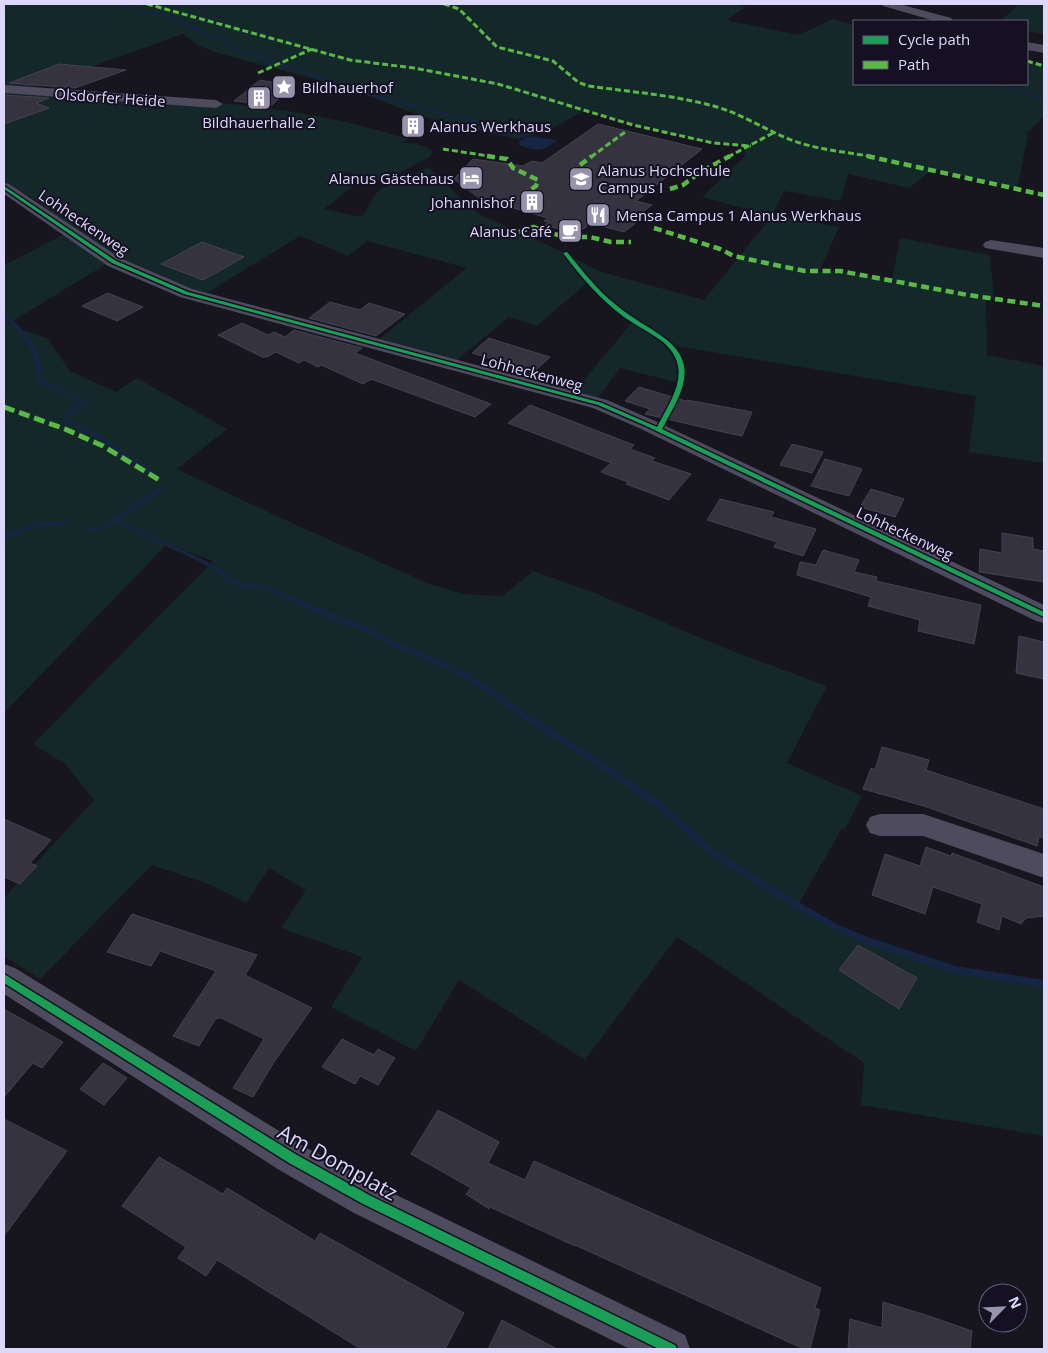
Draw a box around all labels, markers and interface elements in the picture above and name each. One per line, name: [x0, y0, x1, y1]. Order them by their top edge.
legend: [853, 20, 1028, 85]
text: Cycle path: [898, 29, 970, 49]
text: Path: [898, 54, 930, 74]
place icon: Bildhauerhof: [271, 74, 297, 100]
place label: Bildhauerhof: [302, 77, 394, 97]
street label: Olsdorfer Heide: [54, 83, 166, 111]
building icon: Bildhauerhalle 2: [246, 85, 272, 111]
place label: Bildhauerhalle 2: [202, 112, 316, 132]
building icon: Alanus Werkhaus: [400, 113, 426, 139]
place label: Alanus Werkhaus: [430, 116, 551, 136]
place label: Alanus Hochschule Campus I: [598, 160, 730, 197]
hotel icon: Alanus Gästehaus: [458, 165, 484, 191]
school or university icon: Alanus Hochschule Campus I: [568, 166, 594, 192]
place label: Alanus Gästehaus: [329, 168, 454, 188]
street label: Lohheckenweg: [35, 184, 133, 260]
building icon: Johannishof: [519, 189, 545, 215]
place label: Johannishof: [429, 192, 515, 212]
restaurant icon: Mensa Campus 1 Alanus Werkhaus: [585, 202, 611, 228]
place label: Mensa Campus 1 Alanus Werkhaus: [616, 205, 861, 225]
cafe icon: Alanus Café: [557, 218, 583, 244]
place label: Alanus Café: [470, 221, 552, 241]
street label: Lohheckenweg: [479, 349, 585, 395]
street label: Lohheckenweg: [853, 502, 957, 564]
street label: Am Domplatz: [273, 1118, 403, 1206]
north arrow: [978, 1283, 1028, 1333]
text: N: [1004, 1293, 1026, 1312]

